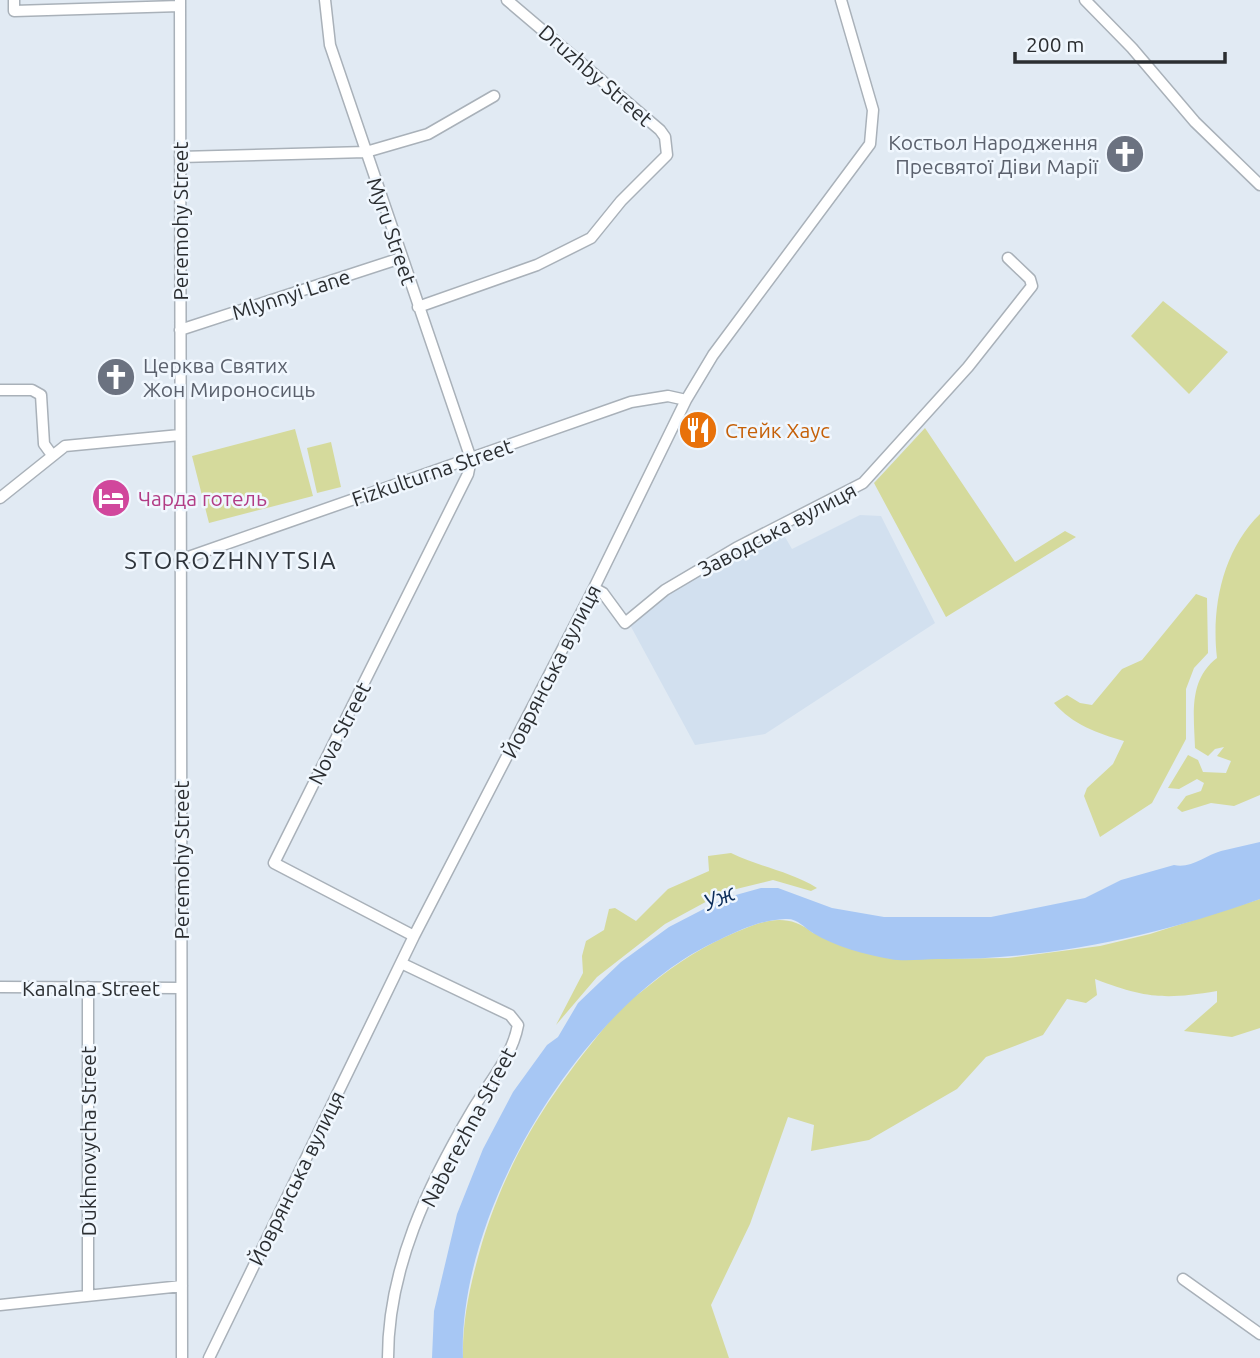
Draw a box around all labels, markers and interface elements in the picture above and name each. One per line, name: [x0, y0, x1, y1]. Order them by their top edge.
street label: Druzhby Street: [534, 19, 658, 131]
scale bar: [1015, 21, 1225, 65]
text: 200 m: [1026, 32, 1084, 56]
place label: Костьол Народження Пресвятої Діви Марії: [888, 130, 1099, 178]
church icon: Костьол Народження Пресвятої Діви Марії: [1104, 133, 1146, 175]
street label: Peremohy Street: [168, 141, 192, 301]
street label: Myru Street: [362, 174, 422, 288]
street label: Mlynnyi Lane: [229, 264, 353, 324]
place label: Церква Святих Жон Мироносиць: [143, 353, 315, 401]
church icon: Церква Святих Жон Мироносиць: [95, 356, 137, 398]
restaurant icon: Стейк Хаус: [677, 409, 719, 451]
place label: Стейк Хаус: [725, 418, 830, 442]
street label: Fizkulturna Street: [349, 433, 515, 511]
hotel icon: Чарда готель: [90, 477, 132, 519]
street label: Заводська вулиця: [694, 477, 860, 581]
place label: Чарда готель: [138, 486, 267, 510]
district label: STOROZHNYTSIA: [124, 547, 338, 574]
street label: Йоврянська вулиця: [497, 580, 605, 762]
street label: Nova Street: [303, 678, 375, 788]
street label: Peremohy Street: [169, 780, 193, 940]
water label: Уж: [698, 879, 740, 915]
street label: Kanalna Street: [22, 976, 160, 1000]
street label: Naberezhna Street: [416, 1043, 520, 1211]
street label: Dukhnovycha Street: [76, 1046, 100, 1236]
street label: Йоврянська вулиця: [243, 1087, 349, 1269]

